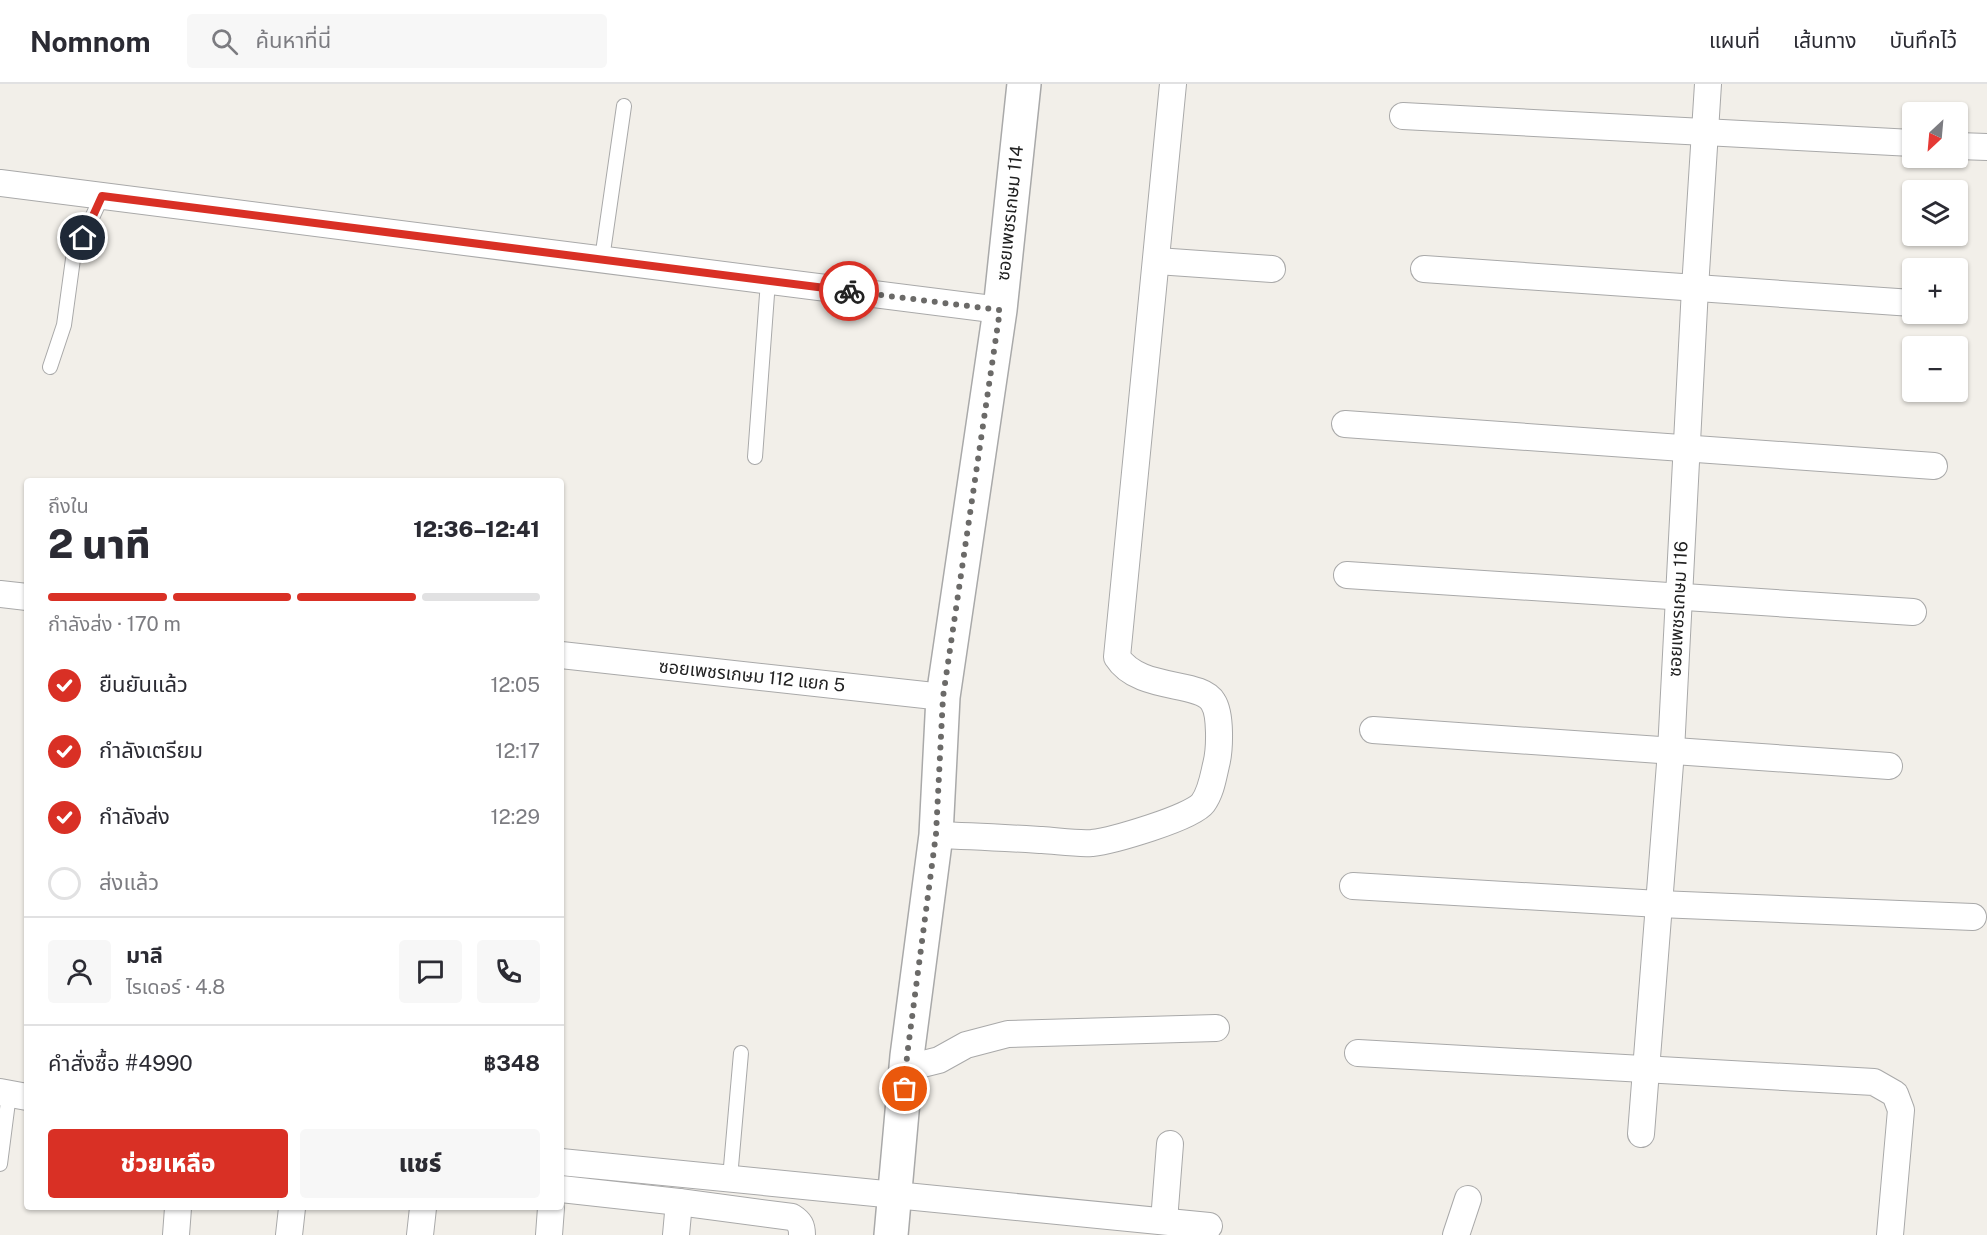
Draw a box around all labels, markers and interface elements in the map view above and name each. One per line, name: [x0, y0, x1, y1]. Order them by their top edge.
search box: [187, 14, 607, 68]
text: Nomnom: [30, 25, 151, 58]
icon: search: [208, 25, 241, 58]
text: ค้นหาที่นี่: [256, 27, 331, 53]
text: แผนที่: [1709, 28, 1760, 53]
text: เส้นทาง: [1793, 28, 1857, 53]
text: บันทึกไว้: [1890, 28, 1957, 53]
north arrow: [1902, 102, 1968, 168]
map controls: [1902, 102, 1968, 402]
street label: ซอยเพชรเกษม 114: [992, 144, 1027, 282]
button: layers: [1902, 180, 1968, 246]
pin: [57, 212, 108, 263]
icon: home: [66, 221, 99, 254]
button: +: [1902, 258, 1968, 324]
courier: [819, 261, 879, 321]
icon: bike: [833, 275, 866, 308]
button: −: [1902, 336, 1968, 402]
text: ถึงใน: [48, 494, 89, 518]
text: 12:36–12:41: [413, 516, 540, 542]
text: 2 นาที: [48, 521, 150, 567]
street label: ซอยเพชรเกษม 116: [1663, 540, 1692, 677]
text: กำลังส่ง · 170 m: [48, 612, 181, 636]
street label: ซอยเพชรเกษม 112 แยก 5: [658, 655, 846, 696]
icon: check: [48, 669, 81, 702]
text: ยืนยันแล้ว: [99, 671, 188, 697]
text: 12:05: [490, 673, 540, 697]
icon: check: [48, 735, 81, 768]
text: กำลังเตรียม: [99, 737, 203, 763]
text: 12:17: [495, 739, 540, 763]
icon: check: [48, 801, 81, 834]
text: กำลังส่ง: [99, 803, 170, 829]
text: 12:29: [491, 805, 540, 829]
text: ส่งแล้ว: [99, 869, 159, 895]
button: person: [48, 940, 111, 1003]
button: chat: [399, 940, 462, 1003]
button: phone: [477, 940, 540, 1003]
text: มาลี: [126, 942, 163, 968]
text: ไรเดอร์ · 4.8: [126, 975, 225, 999]
text: คำสั่งซื้อ #4990: [48, 1050, 193, 1076]
text: ฿348: [483, 1050, 540, 1076]
pin: [879, 1063, 930, 1114]
icon: bag: [888, 1072, 921, 1105]
button: ช่วยเหลือ: [48, 1129, 288, 1198]
button: แชร์: [300, 1129, 540, 1198]

